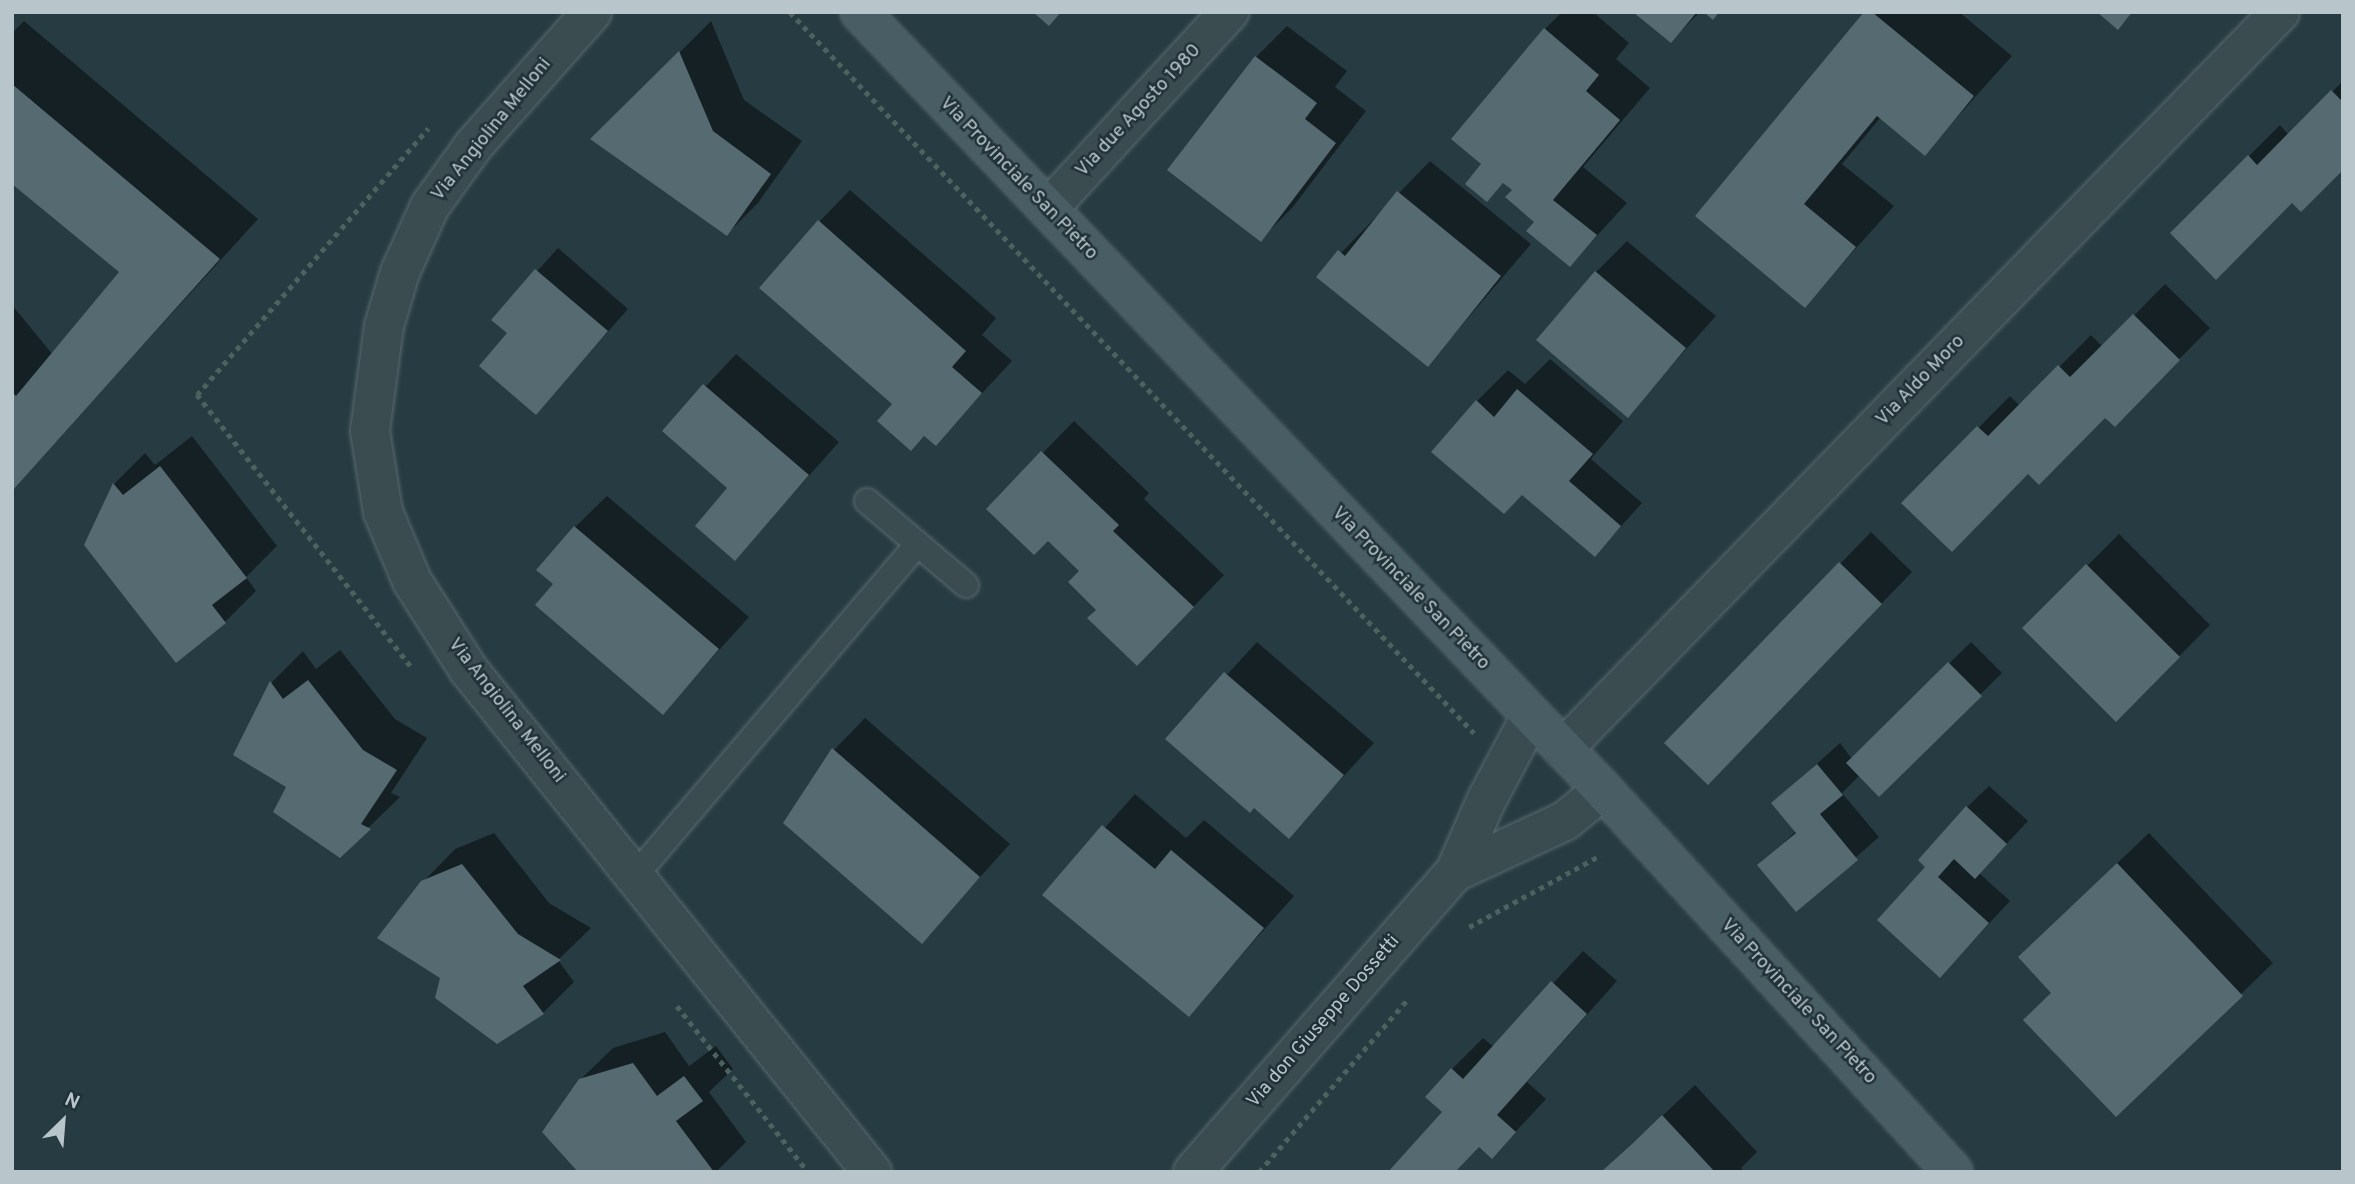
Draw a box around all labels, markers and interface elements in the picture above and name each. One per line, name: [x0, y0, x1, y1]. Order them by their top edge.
street label: Via due Agosto 1980: [1071, 40, 1207, 182]
street label: Via Angiolina Melloni: [427, 54, 557, 206]
street label: Via Provinciale San Pietro: [934, 93, 1102, 265]
street label: Via Aldo Moro: [1872, 330, 1970, 432]
street label: Via Provinciale San Pietro: [1326, 503, 1494, 675]
street label: Via Angiolina Melloni: [442, 634, 570, 788]
street label: Via Provinciale San Pietro: [1715, 914, 1881, 1090]
street label: Via don Giuseppe Dossetti: [1243, 931, 1405, 1113]
north arrow: [28, 1086, 98, 1156]
text: N: [61, 1088, 83, 1116]

